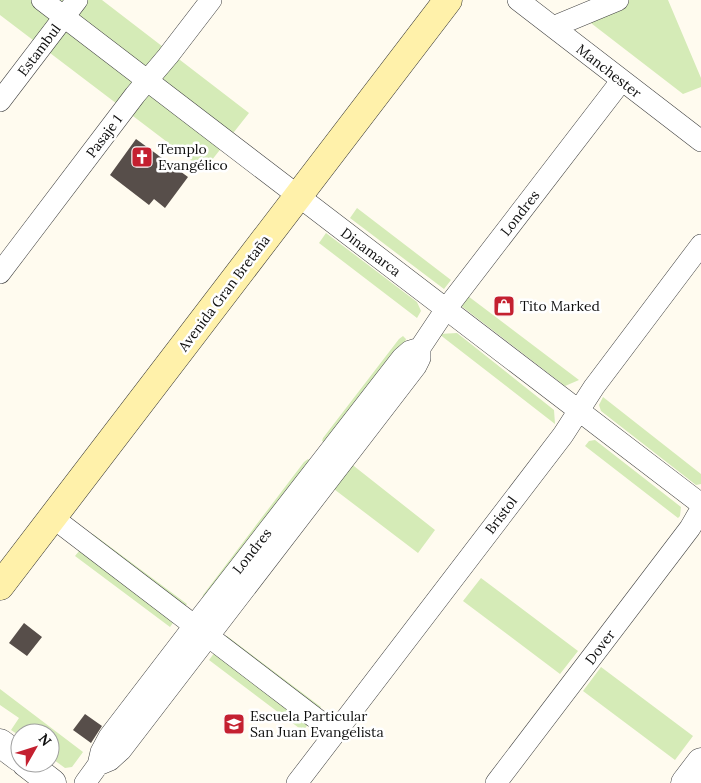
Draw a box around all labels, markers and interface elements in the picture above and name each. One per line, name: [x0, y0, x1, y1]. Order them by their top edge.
street label: Estambul: [14, 20, 65, 80]
street label: Manchester: [573, 40, 645, 102]
street label: Pasaje 1: [82, 111, 126, 161]
place label: Templo Evangélico: [158, 140, 228, 174]
church icon: Templo Evangélico: [130, 145, 154, 169]
street label: Londres: [497, 187, 543, 239]
street label: Dinamarca: [337, 224, 405, 280]
street label: Avenida Gran Bretaña: [174, 231, 274, 356]
shop icon: Tito Marked: [492, 294, 516, 318]
place label: Tito Marked: [520, 297, 600, 315]
street label: Bristol: [481, 492, 521, 537]
street label: Londres: [229, 525, 275, 577]
street label: Dover: [581, 626, 619, 668]
place label: Escuela Particular San Juan Evangelista: [250, 707, 384, 741]
school or university icon: Escuela Particular San Juan Evangelista: [222, 712, 246, 736]
north arrow: [10, 723, 60, 773]
text: N: [35, 730, 56, 750]

